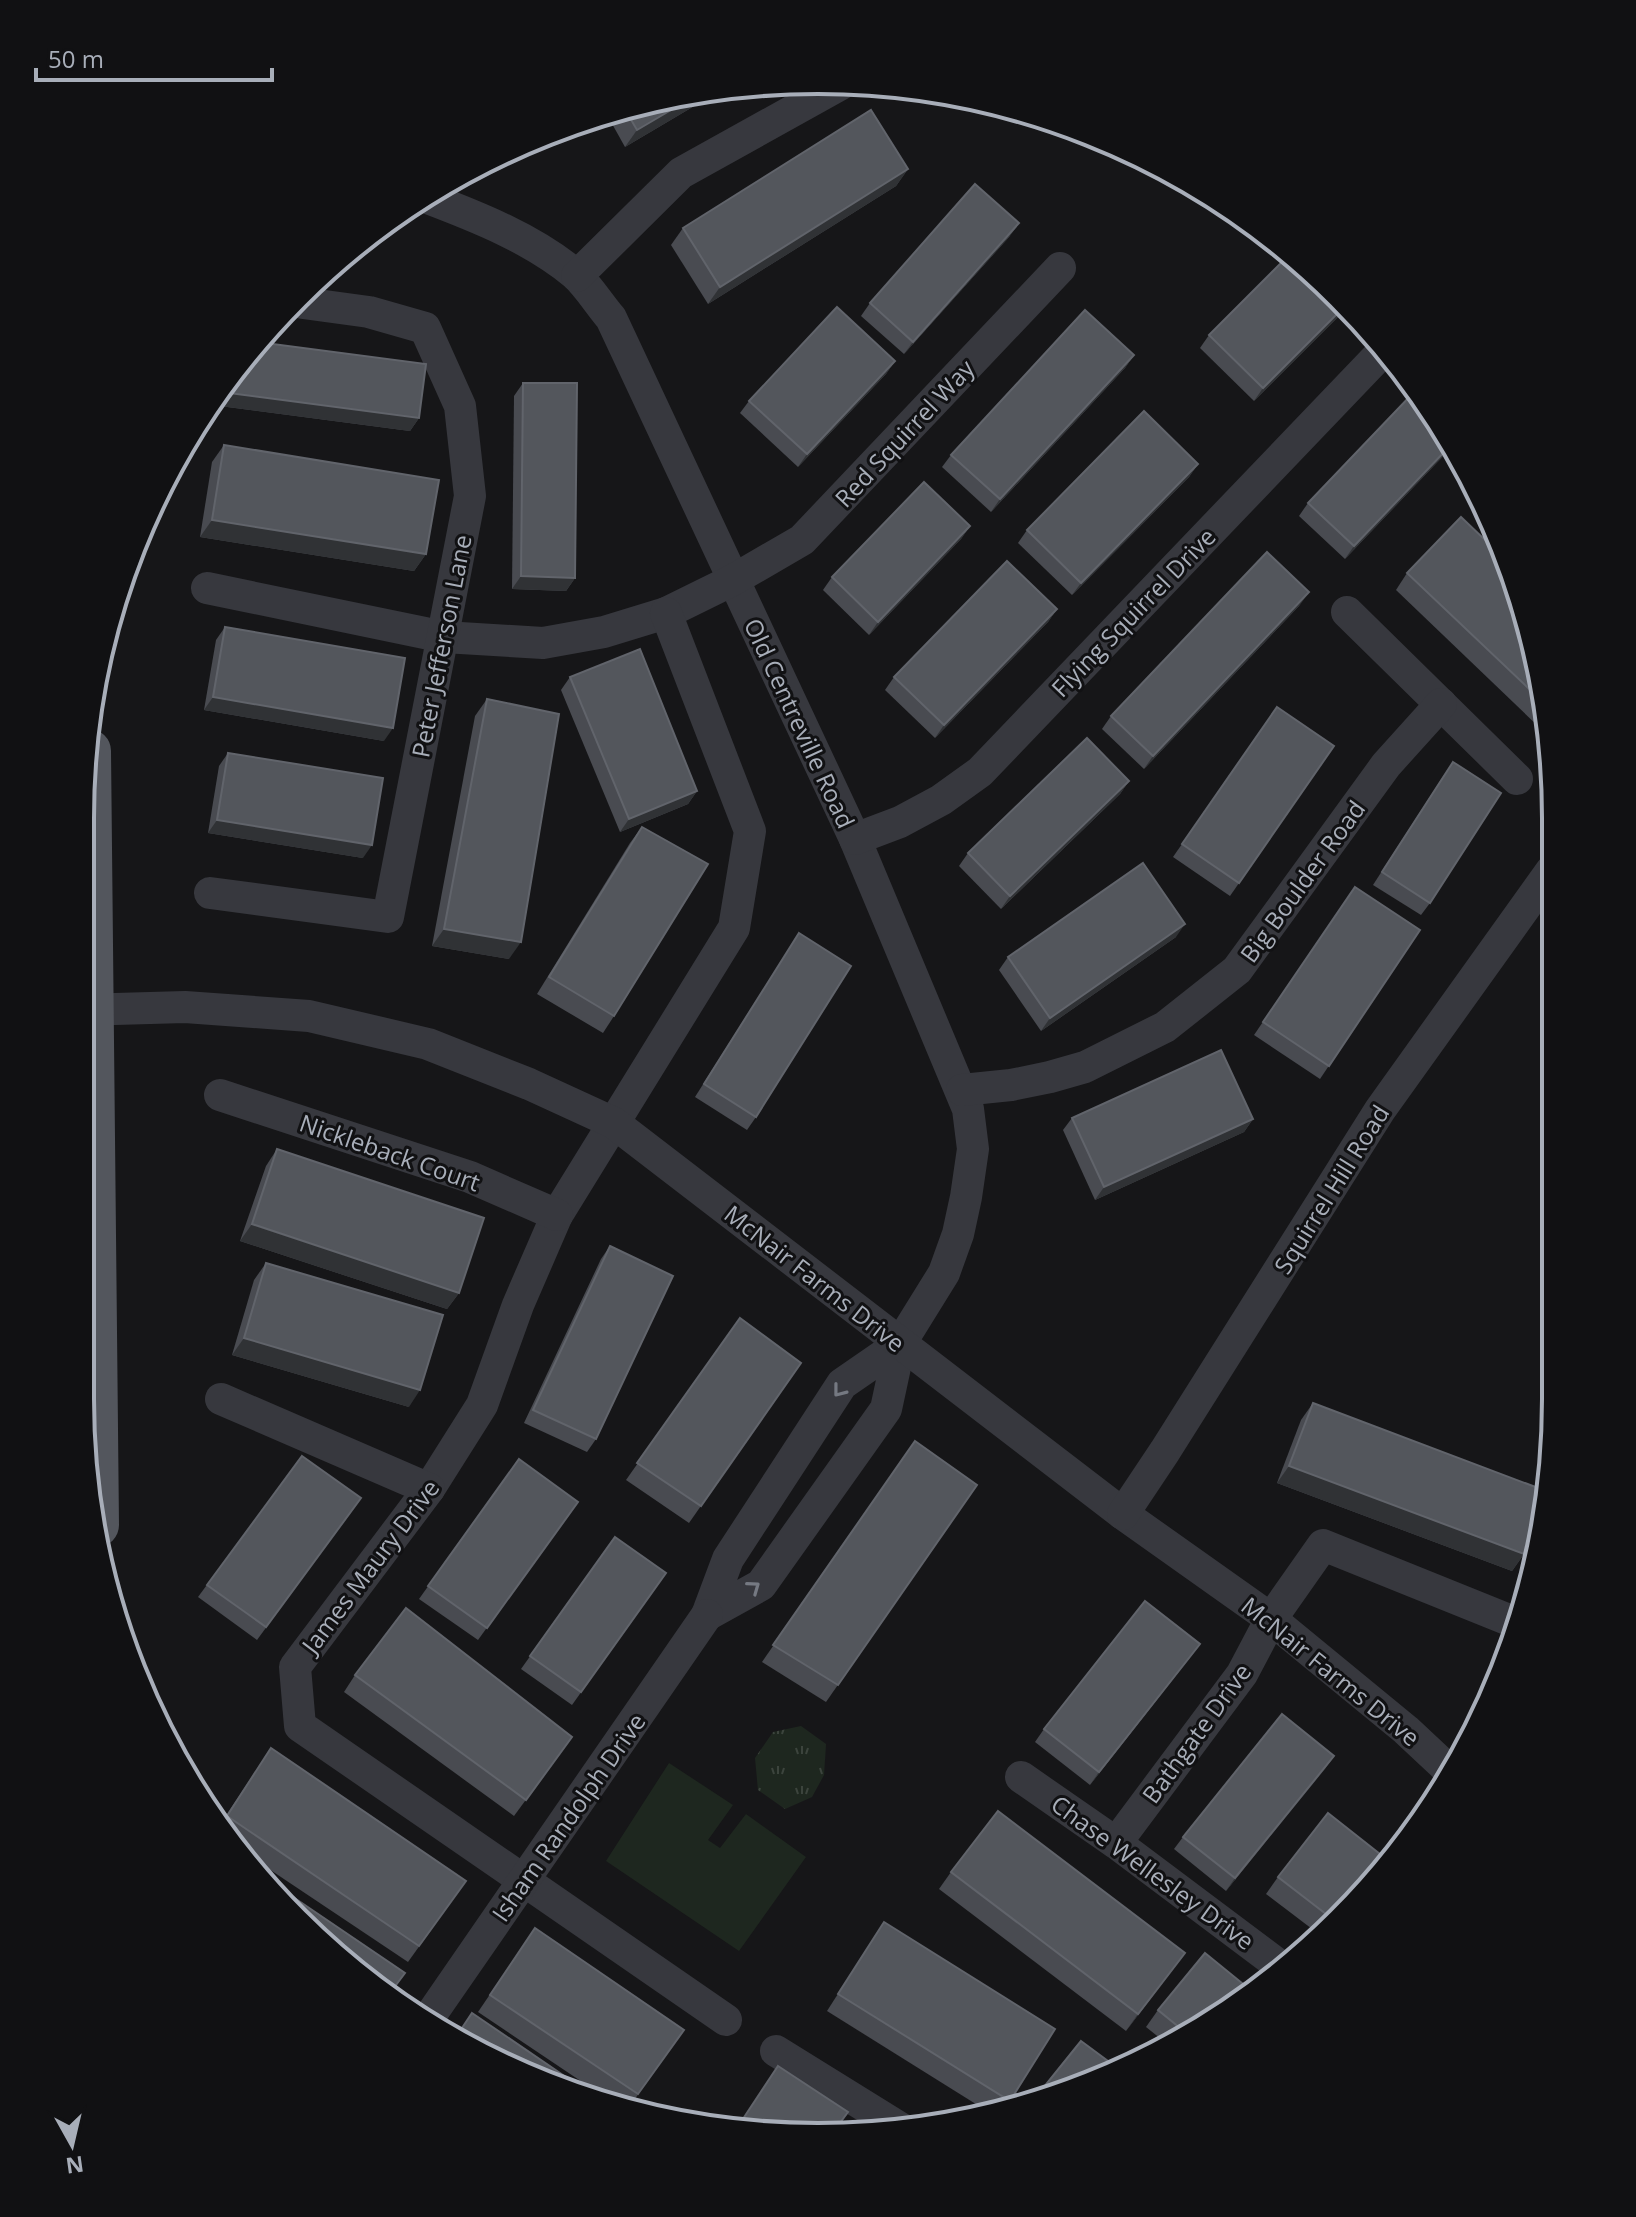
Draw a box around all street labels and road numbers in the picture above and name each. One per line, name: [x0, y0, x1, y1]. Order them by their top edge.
street label: Red Squirrel Way: [827, 351, 982, 514]
street label: Flying Squirrel Drive: [1044, 520, 1222, 704]
street label: Peter Jefferson Lane: [403, 532, 479, 760]
street label: Old Centreville Road: [737, 613, 863, 833]
street label: Big Boulder Road: [1232, 793, 1372, 969]
street label: Squirrel Hill Road: [1266, 1098, 1396, 1280]
street label: Nickleback Court: [295, 1106, 485, 1198]
street label: McNair Farms Drive: [718, 1197, 912, 1359]
street label: James Maury Drive: [293, 1472, 446, 1661]
street label: McNair Farms Drive: [1235, 1589, 1427, 1753]
street label: Bathgate Drive: [1134, 1656, 1258, 1810]
street label: Isham Randolph Drive: [484, 1706, 652, 1928]
street label: Chase Wellesley Drive: [1045, 1787, 1261, 1957]

